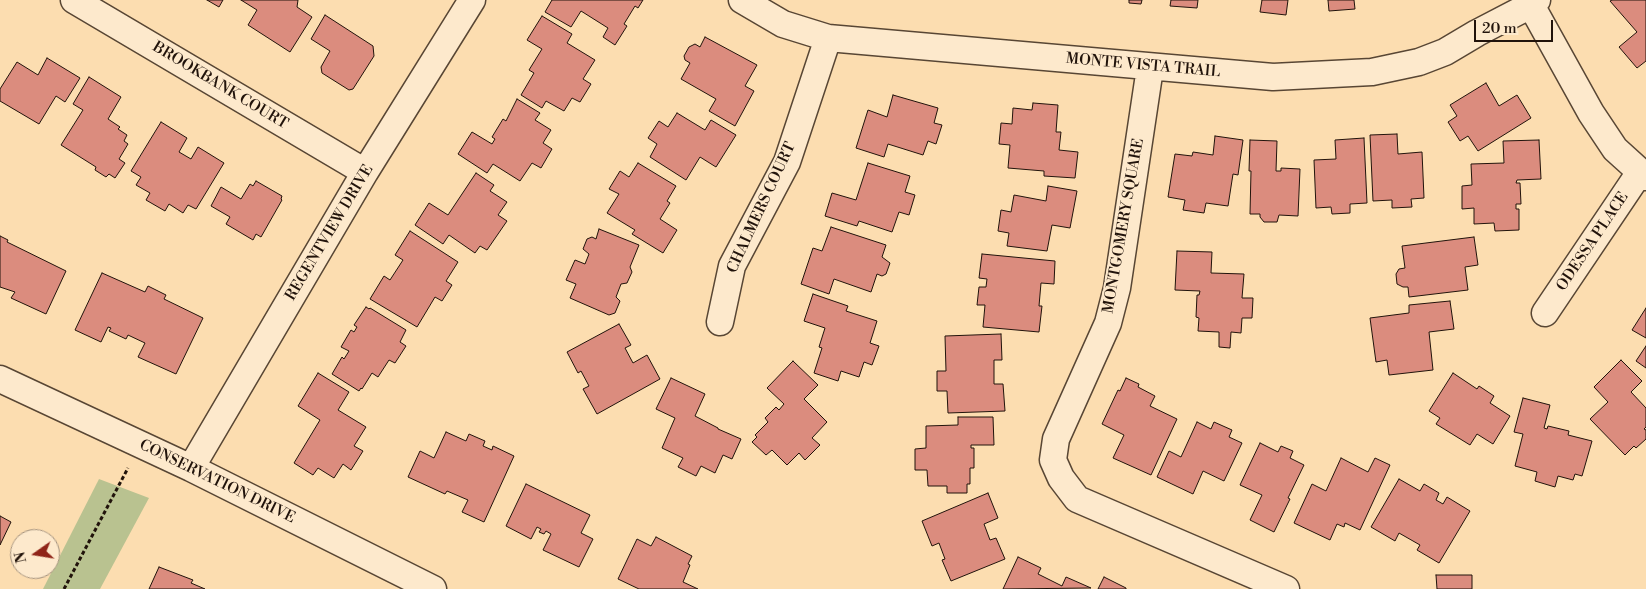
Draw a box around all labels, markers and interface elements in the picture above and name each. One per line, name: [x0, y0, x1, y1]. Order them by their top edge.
scale bar: [1476, 10, 1555, 42]
text: 20 m: [1482, 19, 1517, 38]
street label: BROOKBANK COURT: [149, 38, 291, 134]
street label: MONTE VISTA TRAIL: [1065, 50, 1221, 82]
street label: MONTGOMERY SQUARE: [1100, 137, 1148, 315]
street label: CHALMERS COURT: [724, 140, 800, 276]
street label: REGENTVIEW DRIVE: [282, 162, 378, 304]
street label: ODESSA PLACE: [1553, 189, 1633, 295]
street label: CONSERVATION DRIVE: [136, 436, 298, 528]
north arrow: [10, 529, 60, 579]
text: N: [11, 550, 31, 565]

